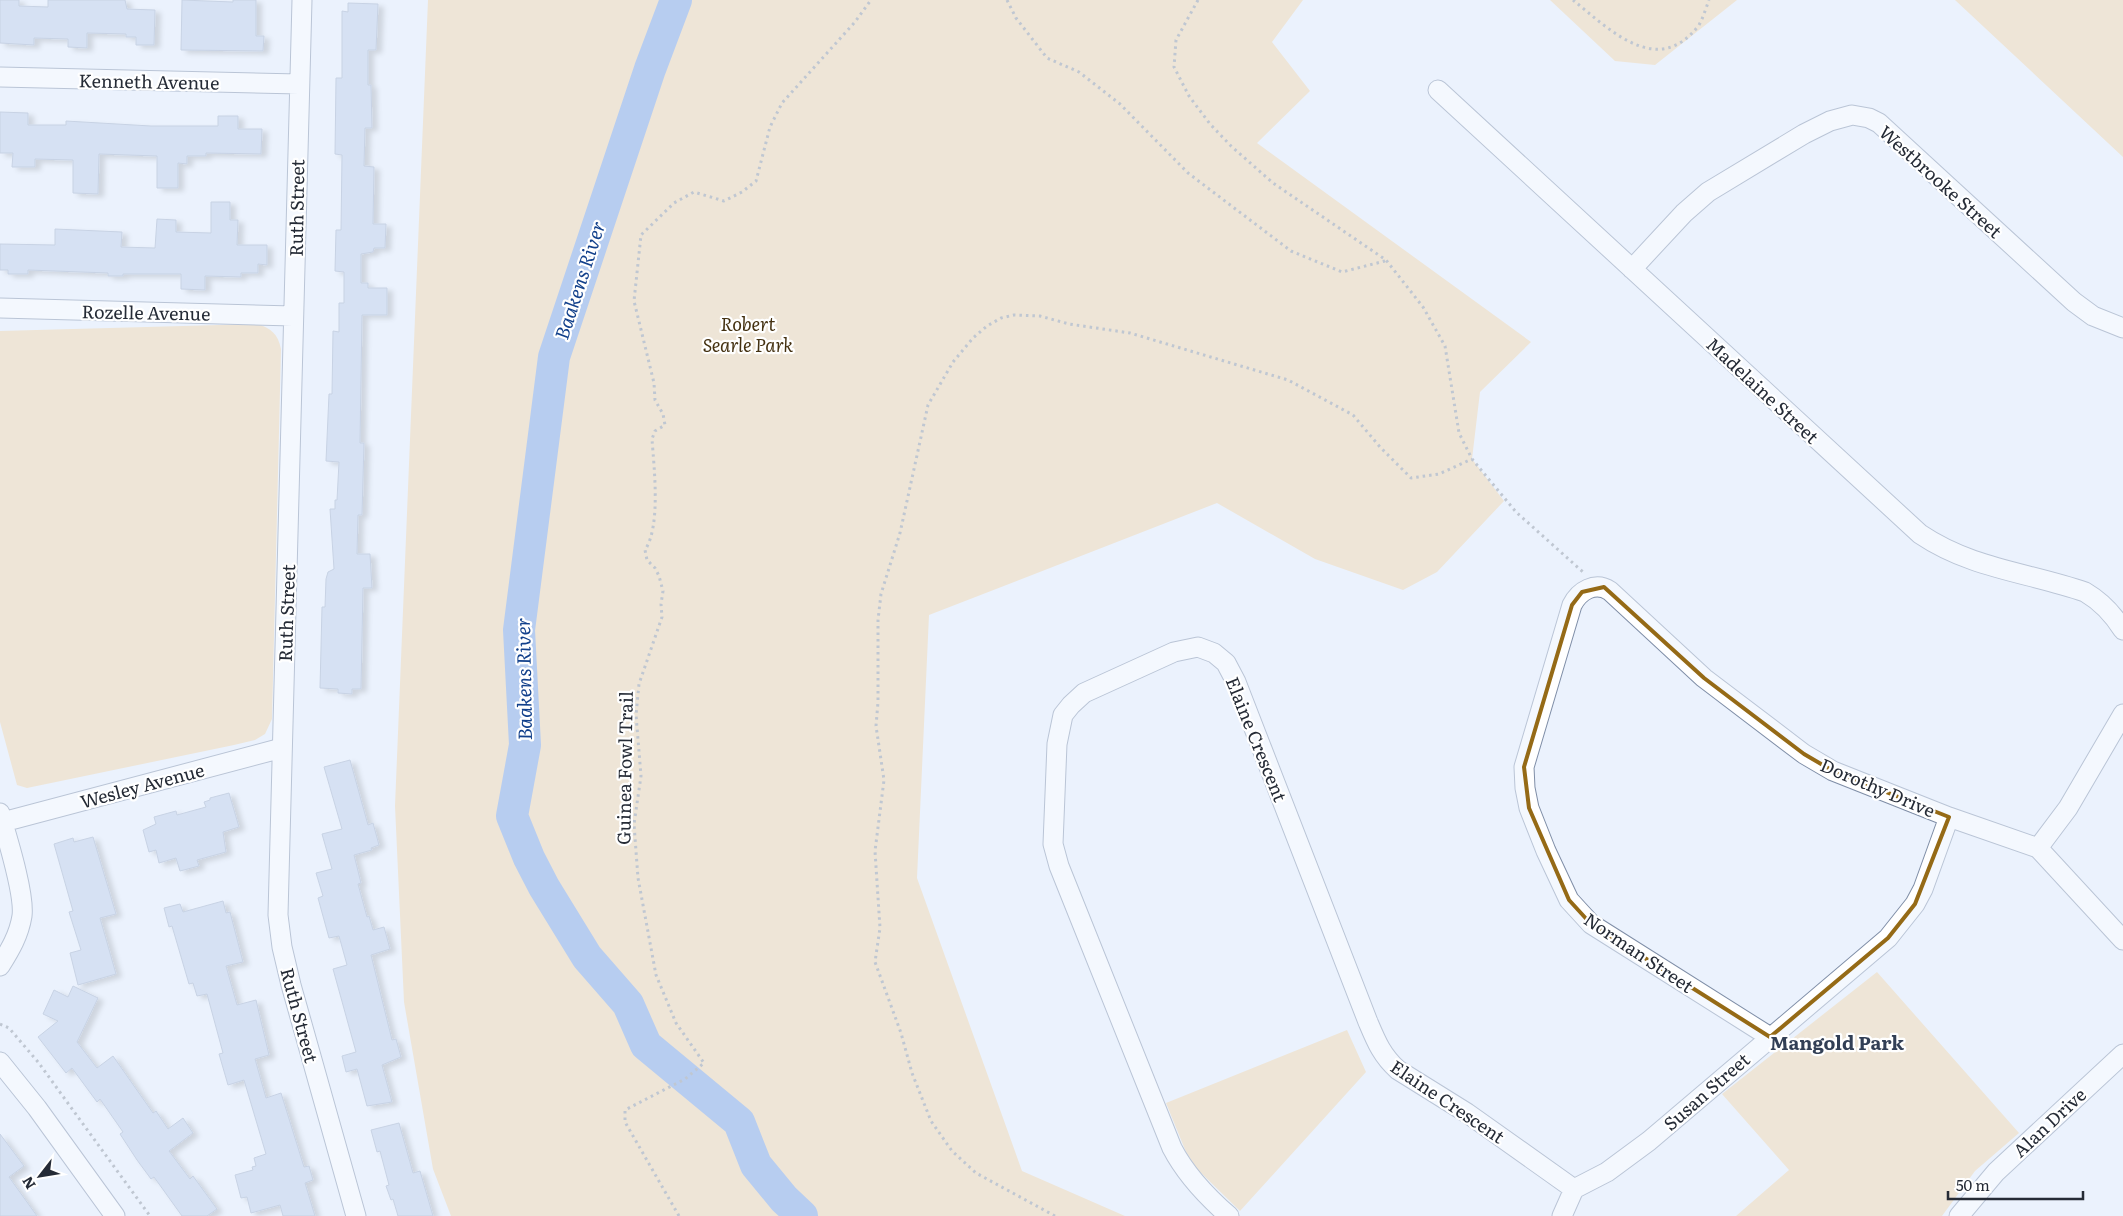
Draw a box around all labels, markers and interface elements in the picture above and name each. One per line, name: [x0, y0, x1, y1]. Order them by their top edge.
street label: Kenneth Avenue: [78, 66, 220, 96]
street label: Westbrooke Street: [1873, 118, 2009, 244]
street label: Ruth Street: [282, 158, 310, 257]
water label: Baakens River: [547, 217, 611, 343]
street label: Rozelle Avenue: [81, 297, 211, 327]
park label: Robert Searle Park: [703, 310, 793, 358]
street label: Madelaine Street: [1701, 331, 1826, 450]
street label: Ruth Street: [271, 563, 301, 662]
water label: Baakens River: [508, 617, 538, 741]
street label: Elaine Crescent: [1220, 672, 1295, 806]
street label: Guinea Fowl Trail: [609, 691, 639, 845]
street label: Dorothy Drive: [1816, 751, 1940, 823]
street label: Wesley Avenue: [77, 755, 207, 815]
street label: Norman Street: [1579, 905, 1700, 999]
street label: Ruth Street: [274, 964, 326, 1066]
district label: Mangold Park: [1770, 1028, 1904, 1056]
street label: Susan Street: [1657, 1045, 1756, 1136]
street label: Elaine Crescent: [1385, 1053, 1511, 1150]
street label: Alan Drive: [2006, 1081, 2092, 1163]
north arrow: [15, 1151, 65, 1201]
scale bar: [1948, 1168, 2083, 1200]
text: N: [16, 1173, 40, 1193]
text: 50 m: [1956, 1173, 1990, 1196]

